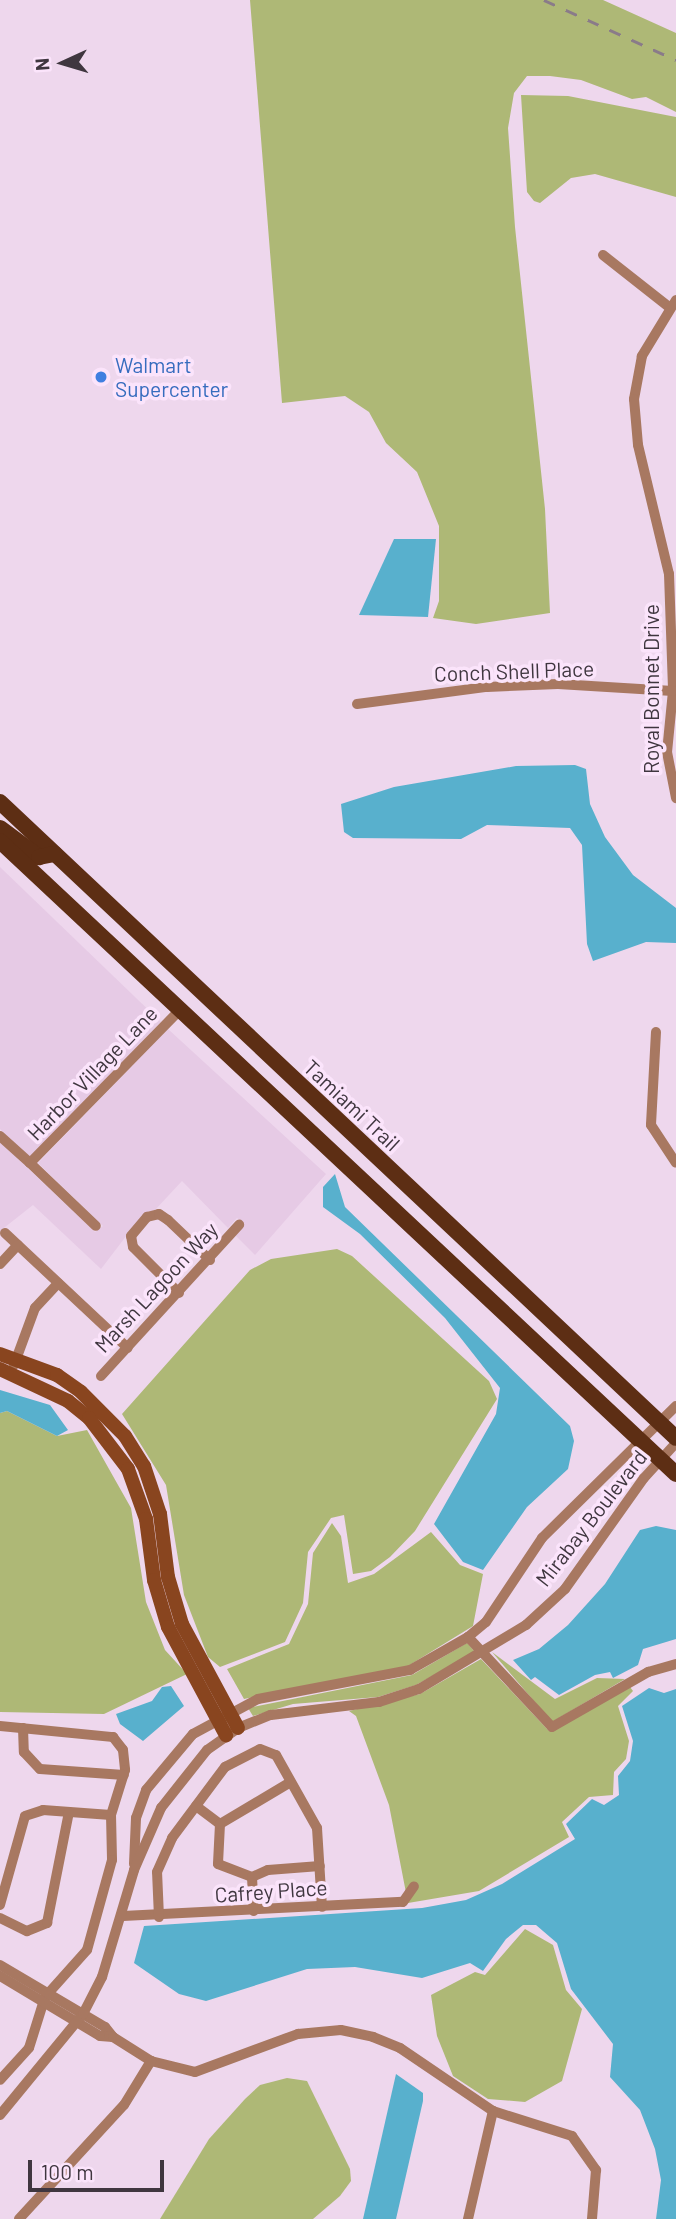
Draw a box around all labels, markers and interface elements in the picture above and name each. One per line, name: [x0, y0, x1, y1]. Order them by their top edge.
north arrow: [28, 28, 98, 98]
text: N: [30, 57, 53, 72]
place label: Walmart Supercenter: [115, 352, 228, 402]
marker: Walmart Supercenter: [93, 369, 109, 385]
street label: Royal Bonnet Drive: [638, 604, 664, 774]
street label: Conch Shell Place: [433, 656, 595, 686]
street label: Harbor Village Lane: [22, 1001, 162, 1145]
street label: Tamiami Trail: [299, 1054, 405, 1156]
street label: Marsh Lagoon Way: [89, 1217, 223, 1357]
street label: Mirabay Boulevard: [530, 1445, 652, 1591]
street label: Cafrey Place: [214, 1874, 328, 1908]
scale bar: [32, 2146, 168, 2190]
text: 100 m: [41, 2159, 94, 2184]

